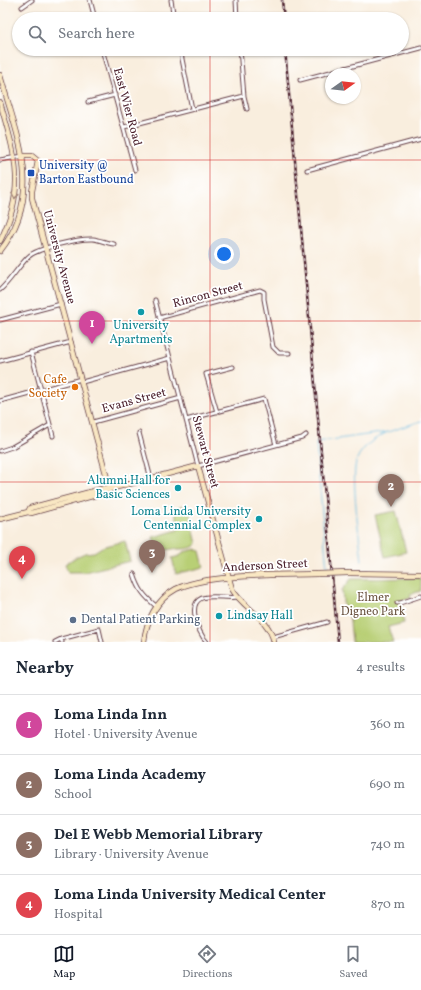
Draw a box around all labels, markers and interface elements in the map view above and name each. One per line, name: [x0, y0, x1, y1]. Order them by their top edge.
search box: [12, 12, 409, 56]
icon: search: [26, 23, 48, 45]
text: Search here: [58, 24, 135, 45]
street label: East Wier Road: [109, 66, 145, 148]
north arrow: [325, 68, 361, 104]
place label: University @ Barton Eastbound: [39, 158, 134, 188]
marker: University @ Barton Eastbound: [26, 168, 36, 178]
one-way arrow: [11, 193, 20, 199]
street label: University Avenue: [39, 208, 79, 306]
your location: [214, 244, 234, 264]
street label: Rincon Street: [171, 278, 245, 312]
marker: University Apartments: [136, 307, 146, 317]
pin: 1: [79, 311, 105, 344]
place label: University Apartments: [110, 318, 172, 348]
place label: Cafe Society: [29, 372, 67, 402]
marker: Cafe Society: [70, 382, 80, 392]
street label: Evans Street: [100, 385, 168, 417]
street label: Stewart Street: [188, 414, 222, 490]
place label: Alumni Hall for Basic Sciences: [87, 473, 170, 503]
pin: 2: [378, 474, 404, 507]
marker: Alumni Hall for Basic Sciences: [173, 483, 183, 493]
place label: Loma Linda University Centennial Complex: [131, 504, 251, 534]
marker: Loma Linda University Centennial Complex: [254, 514, 264, 524]
pin: 3: [139, 540, 165, 573]
pin: 4: [9, 546, 35, 579]
street label: Anderson Street: [222, 556, 308, 576]
park label: Elmer Digneo Park: [341, 590, 406, 620]
place label: Lindsay Hall: [227, 608, 293, 624]
marker: Lindsay Hall: [214, 611, 224, 621]
place label: Dental Patient Parking: [81, 612, 200, 628]
marker: Dental Patient Parking: [68, 615, 78, 625]
text: Nearby: [16, 657, 74, 680]
text: 4 results: [356, 659, 405, 677]
text: Loma Linda Inn: [54, 705, 167, 726]
text: 1: [26, 716, 32, 734]
text: 360 m: [370, 716, 405, 734]
text: Hotel · University Avenue: [54, 726, 198, 744]
text: Loma Linda Academy: [54, 765, 206, 786]
text: 2: [26, 776, 32, 794]
text: 690 m: [369, 776, 405, 794]
text: School: [54, 786, 92, 804]
text: Del E Webb Memorial Library: [54, 825, 263, 846]
text: 3: [26, 836, 32, 854]
text: 740 m: [371, 836, 405, 854]
text: Library · University Avenue: [54, 846, 209, 864]
text: Loma Linda University Medical Center: [54, 885, 326, 906]
text: 4: [25, 896, 33, 914]
text: 870 m: [371, 896, 405, 914]
text: Hospital: [54, 906, 103, 924]
tab: Map: [53, 943, 75, 982]
tab: Directions: [182, 943, 233, 982]
tab: Saved: [339, 943, 368, 982]

